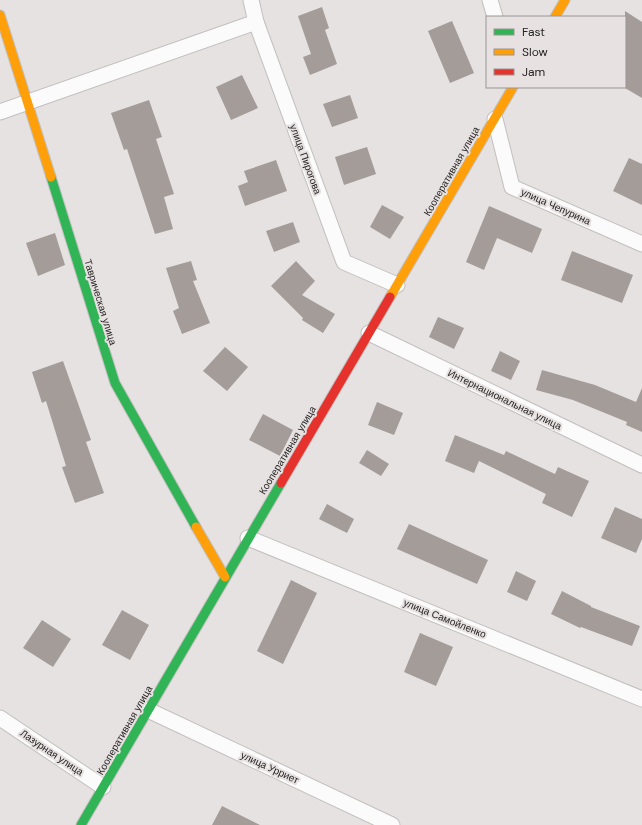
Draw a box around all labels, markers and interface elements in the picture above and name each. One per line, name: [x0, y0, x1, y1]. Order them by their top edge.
legend: [486, 16, 626, 88]
text: Fast: [522, 24, 545, 40]
text: Slow: [522, 44, 548, 60]
text: Jam: [522, 64, 545, 80]
street label: улица Пирогова: [287, 122, 324, 196]
street label: Кооперативная улица: [421, 124, 483, 218]
street label: улица Чепурина: [519, 185, 593, 228]
street label: Таврическая улица: [81, 258, 120, 347]
street label: Интернациональная улица: [446, 366, 564, 433]
street label: Кооперативная улица: [256, 403, 319, 497]
street label: улица Самойленко: [402, 596, 488, 641]
street label: Кооперативная улица: [94, 683, 156, 777]
street label: Лазурная улица: [18, 726, 86, 779]
street label: улица Урриет: [239, 748, 301, 787]

